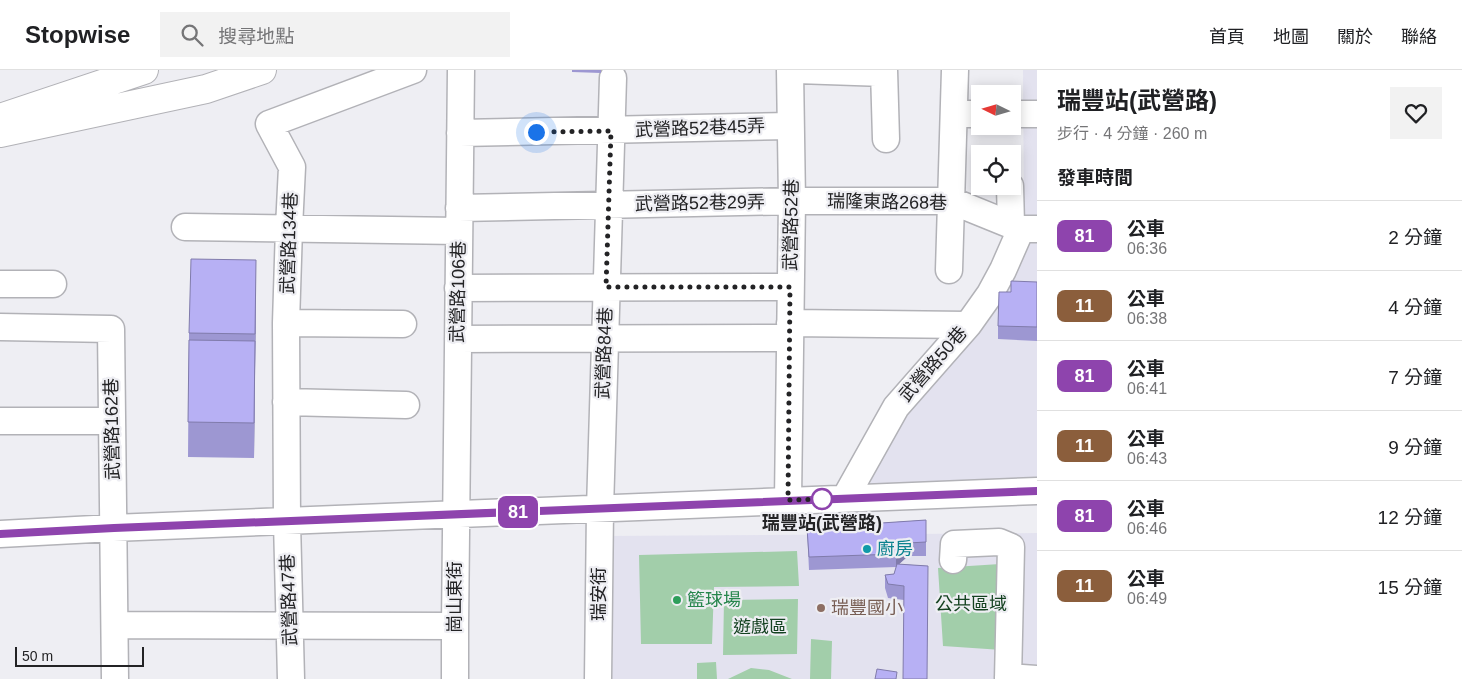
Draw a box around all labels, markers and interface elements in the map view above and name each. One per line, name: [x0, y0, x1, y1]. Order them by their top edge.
search box: [160, 12, 510, 57]
text: Stopwise: [25, 21, 130, 48]
icon: search: [178, 21, 206, 49]
text: 搜尋地點: [218, 26, 294, 47]
text: 首頁: [1209, 27, 1245, 47]
text: 地圖: [1273, 27, 1309, 47]
text: 關於: [1337, 27, 1373, 47]
text: 聯絡: [1401, 27, 1437, 47]
north arrow: [971, 85, 1021, 135]
map controls: [971, 85, 1021, 195]
text: 瑞豐站(武營路): [1057, 87, 1217, 114]
button: heart: [1390, 87, 1442, 139]
street label: 武營路52巷45弄: [635, 116, 765, 140]
your location: [524, 120, 549, 145]
text: 步行 · 4 分鐘 · 260 m: [1057, 125, 1207, 142]
button: locate: [971, 145, 1021, 195]
text: 發車時間: [1057, 167, 1133, 188]
street label: 武營路52巷: [780, 179, 802, 271]
street label: 瑞隆東路268巷: [827, 191, 947, 213]
street label: 武營路134巷: [277, 192, 301, 294]
street label: 武營路52巷29弄: [635, 192, 765, 214]
text: 公車: [1127, 218, 1165, 239]
text: 81: [1074, 226, 1095, 246]
text: 2 分鐘: [1388, 227, 1442, 248]
text: 06:36: [1127, 240, 1167, 257]
street label: 武營路106巷: [447, 241, 469, 343]
text: 公車: [1127, 288, 1165, 309]
text: 11: [1075, 296, 1094, 316]
text: 4 分鐘: [1388, 297, 1442, 318]
street label: 武營路84巷: [592, 307, 616, 399]
text: 06:38: [1127, 310, 1167, 327]
street label: 武營路50巷: [895, 323, 971, 405]
text: 公車: [1127, 358, 1165, 379]
text: 81: [1074, 366, 1095, 386]
text: 7 分鐘: [1388, 367, 1442, 388]
street label: 武營路162巷: [101, 378, 123, 480]
text: 06:41: [1127, 380, 1167, 397]
text: 公車: [1127, 428, 1165, 449]
text: 11: [1075, 436, 1094, 456]
text: 9 分鐘: [1388, 437, 1442, 458]
text: 06:43: [1127, 450, 1167, 467]
marker: 瑞豐站(武營路): [811, 488, 833, 510]
line badge: 81: [496, 496, 540, 528]
text: 公車: [1127, 498, 1165, 519]
text: 81: [508, 502, 528, 522]
text: 81: [1074, 506, 1095, 526]
text: 12 分鐘: [1378, 507, 1442, 528]
place label: 瑞豐站(武營路): [762, 513, 882, 533]
text: 06:46: [1127, 520, 1167, 537]
place label: 廚房: [877, 539, 913, 559]
marker: 廚房: [861, 543, 873, 555]
street label: 武營路47巷: [277, 554, 301, 646]
street label: 崗山東街: [445, 561, 465, 633]
street label: 瑞安街: [589, 567, 609, 621]
text: 公車: [1127, 568, 1165, 589]
text: 11: [1075, 576, 1094, 596]
text: 15 分鐘: [1378, 577, 1442, 598]
place label: 籃球場: [687, 590, 741, 610]
text: 06:49: [1127, 590, 1167, 607]
marker: 籃球場: [671, 594, 683, 606]
park label: 公共區域: [935, 594, 1007, 614]
place label: 瑞豐國小: [831, 598, 903, 618]
marker: 瑞豐國小: [815, 602, 827, 614]
park label: 遊戲區: [733, 617, 787, 637]
scale bar: [15, 644, 144, 667]
text: 50 m: [22, 648, 53, 664]

